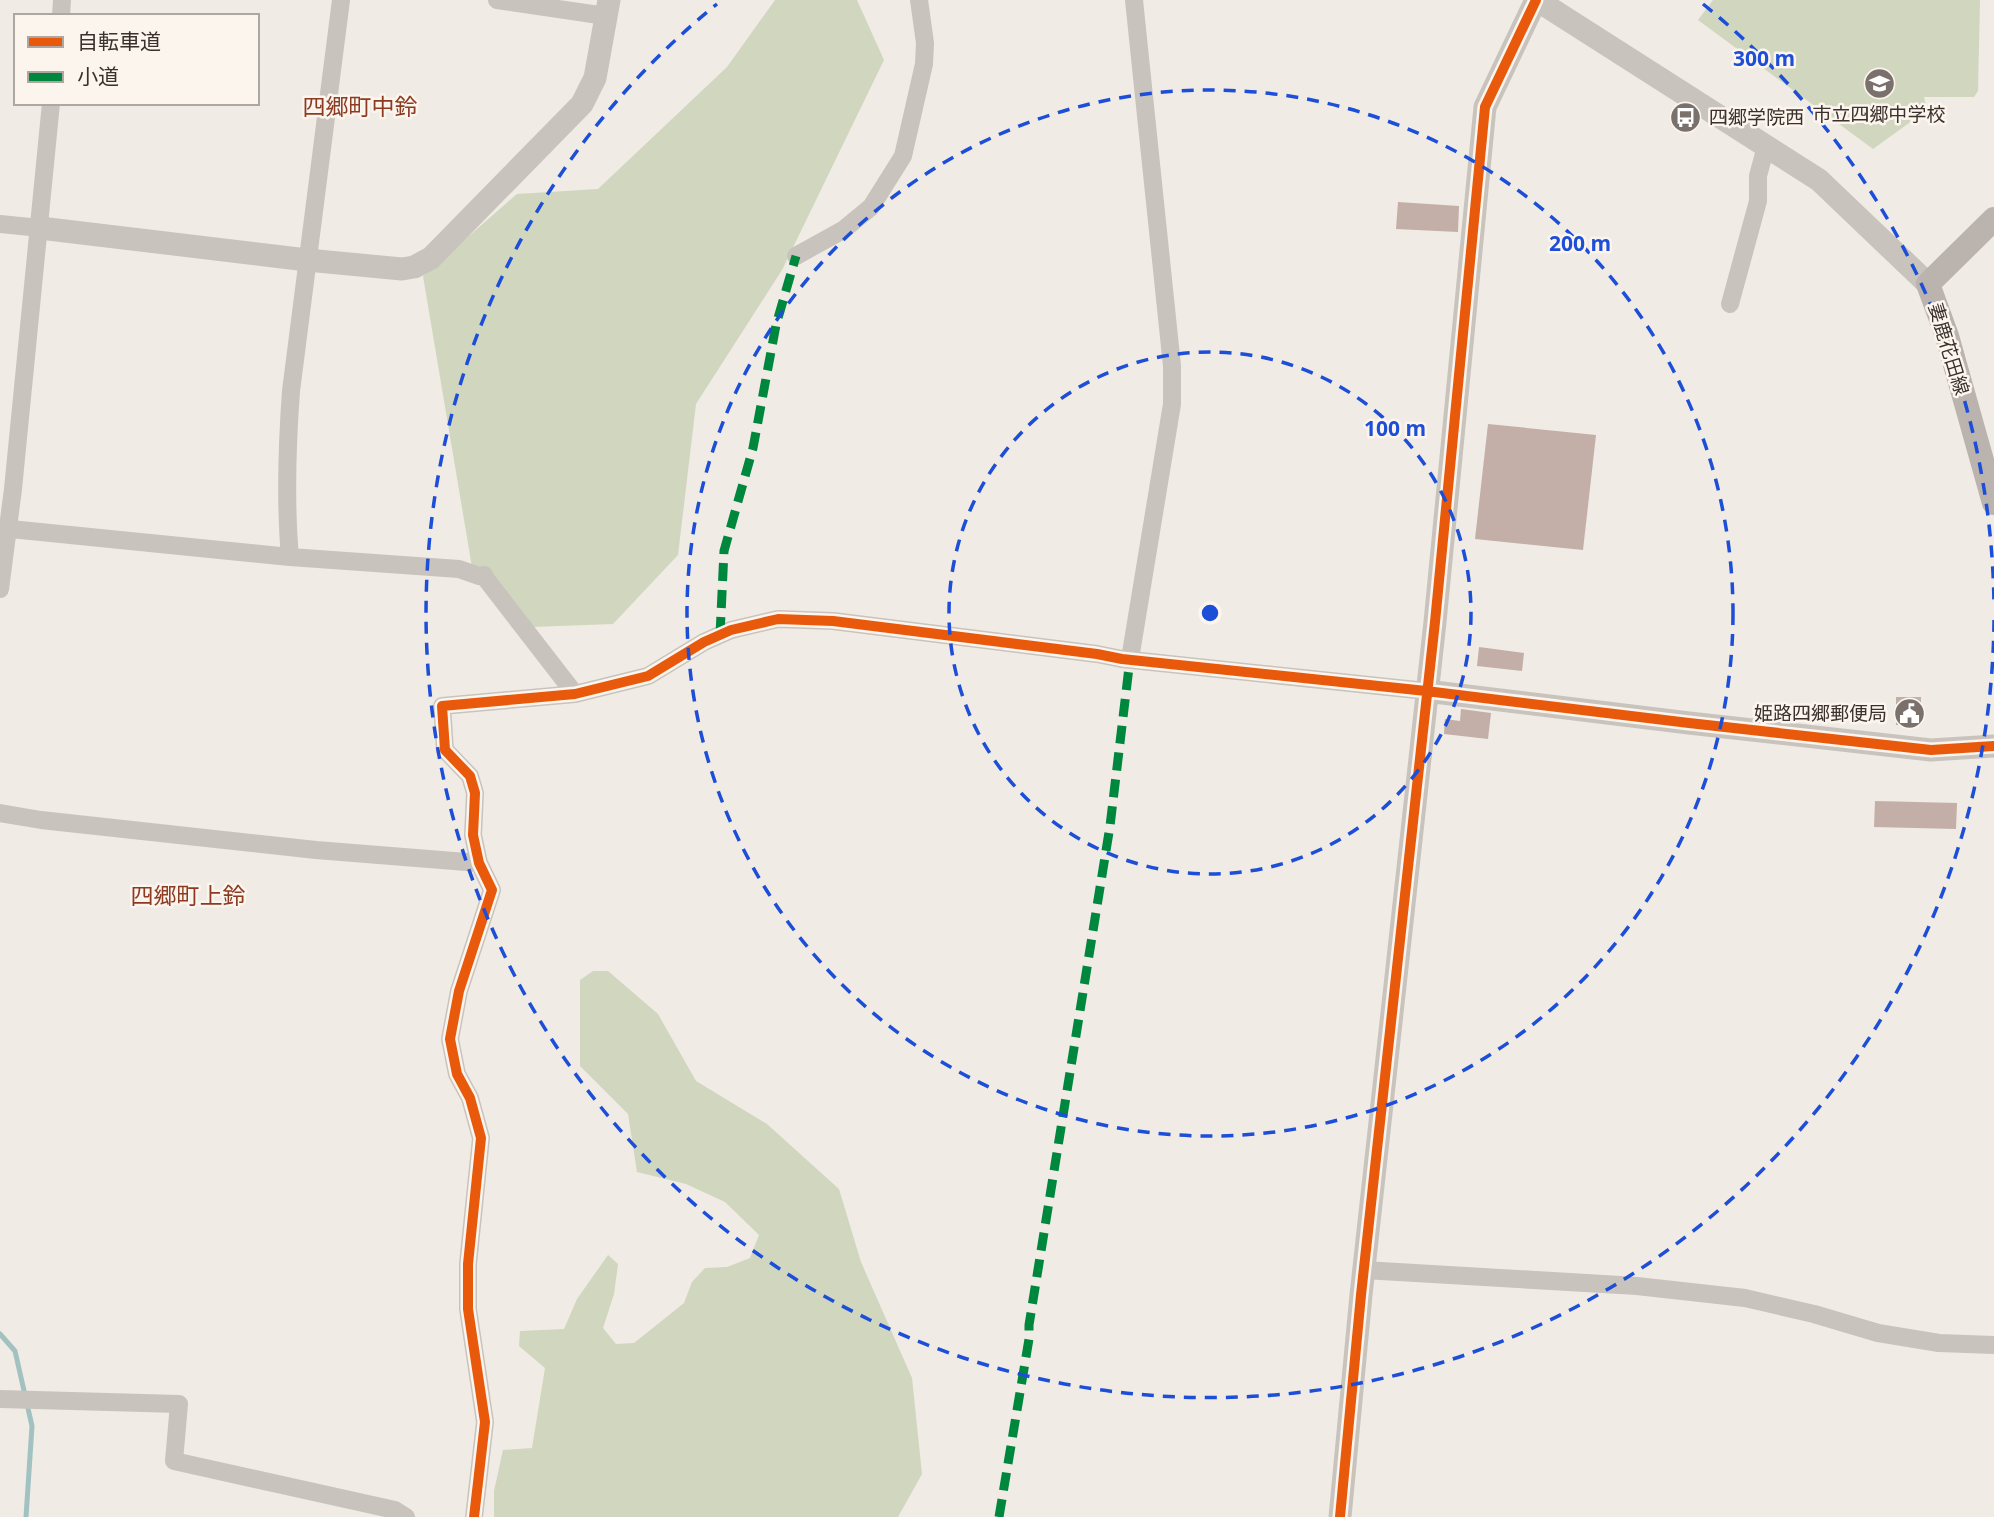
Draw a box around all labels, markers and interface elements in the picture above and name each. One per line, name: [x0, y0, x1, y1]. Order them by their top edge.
legend: [14, 14, 259, 105]
text: 自転車道: [77, 27, 161, 55]
text: 300 m: [1733, 44, 1795, 72]
text: 小道: [77, 62, 119, 90]
school or university icon: 市立四郷中学校: [1862, 66, 1896, 100]
district label: 四郷町中鈴: [303, 90, 418, 122]
bus stop icon: 四郷学院西: [1669, 100, 1703, 134]
place label: 市立四郷中学校: [1812, 101, 1946, 127]
place label: 四郷学院西: [1709, 104, 1804, 130]
text: 200 m: [1549, 229, 1611, 257]
street label: 妻鹿花田線: [1923, 300, 1975, 398]
text: 100 m: [1364, 414, 1426, 442]
centre of rings: [1198, 601, 1222, 625]
public building icon: 姫路四郷郵便局: [1893, 696, 1927, 730]
place label: 姫路四郷郵便局: [1754, 700, 1887, 726]
district label: 四郷町上鈴: [131, 879, 246, 911]

